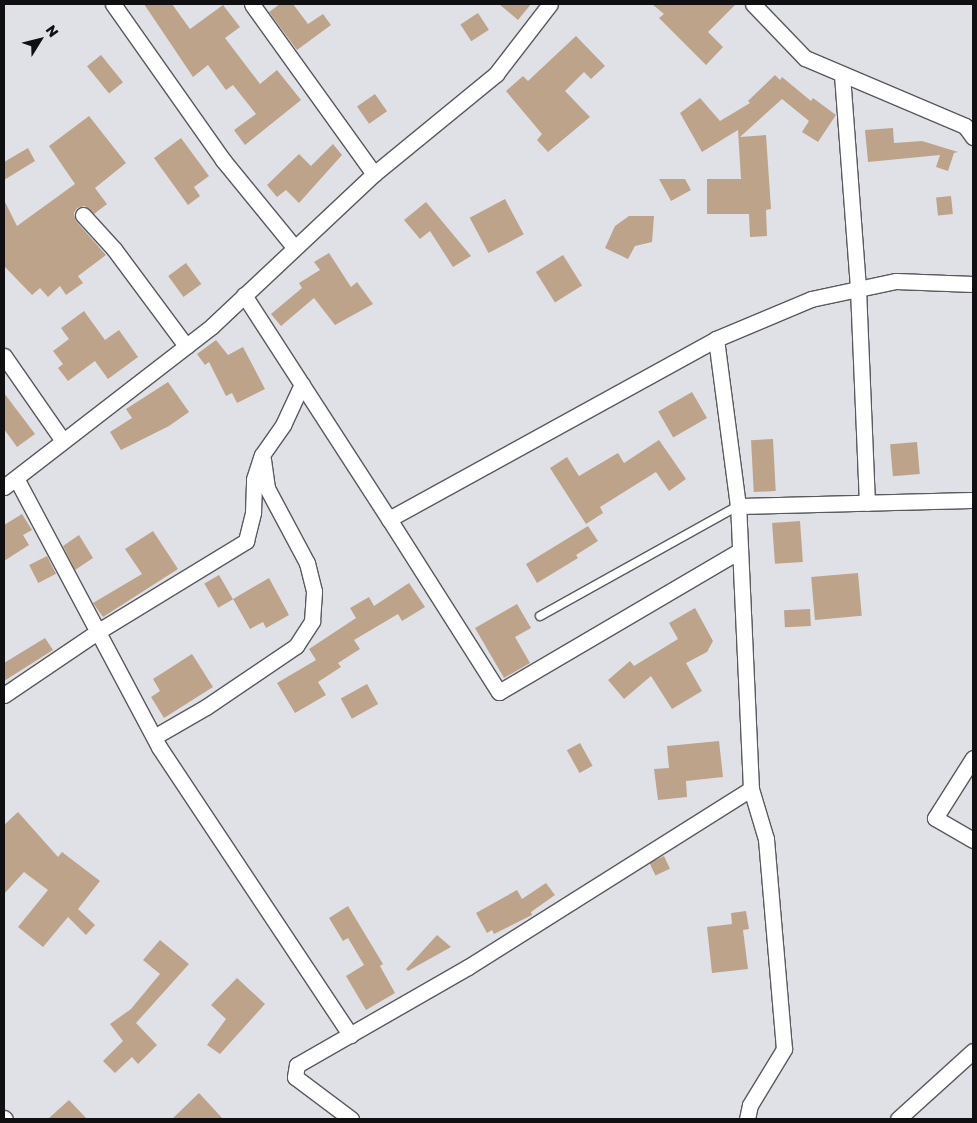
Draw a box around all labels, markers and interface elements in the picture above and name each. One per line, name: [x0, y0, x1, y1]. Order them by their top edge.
north arrow: [15, 15, 65, 65]
text: N: [43, 22, 63, 40]

